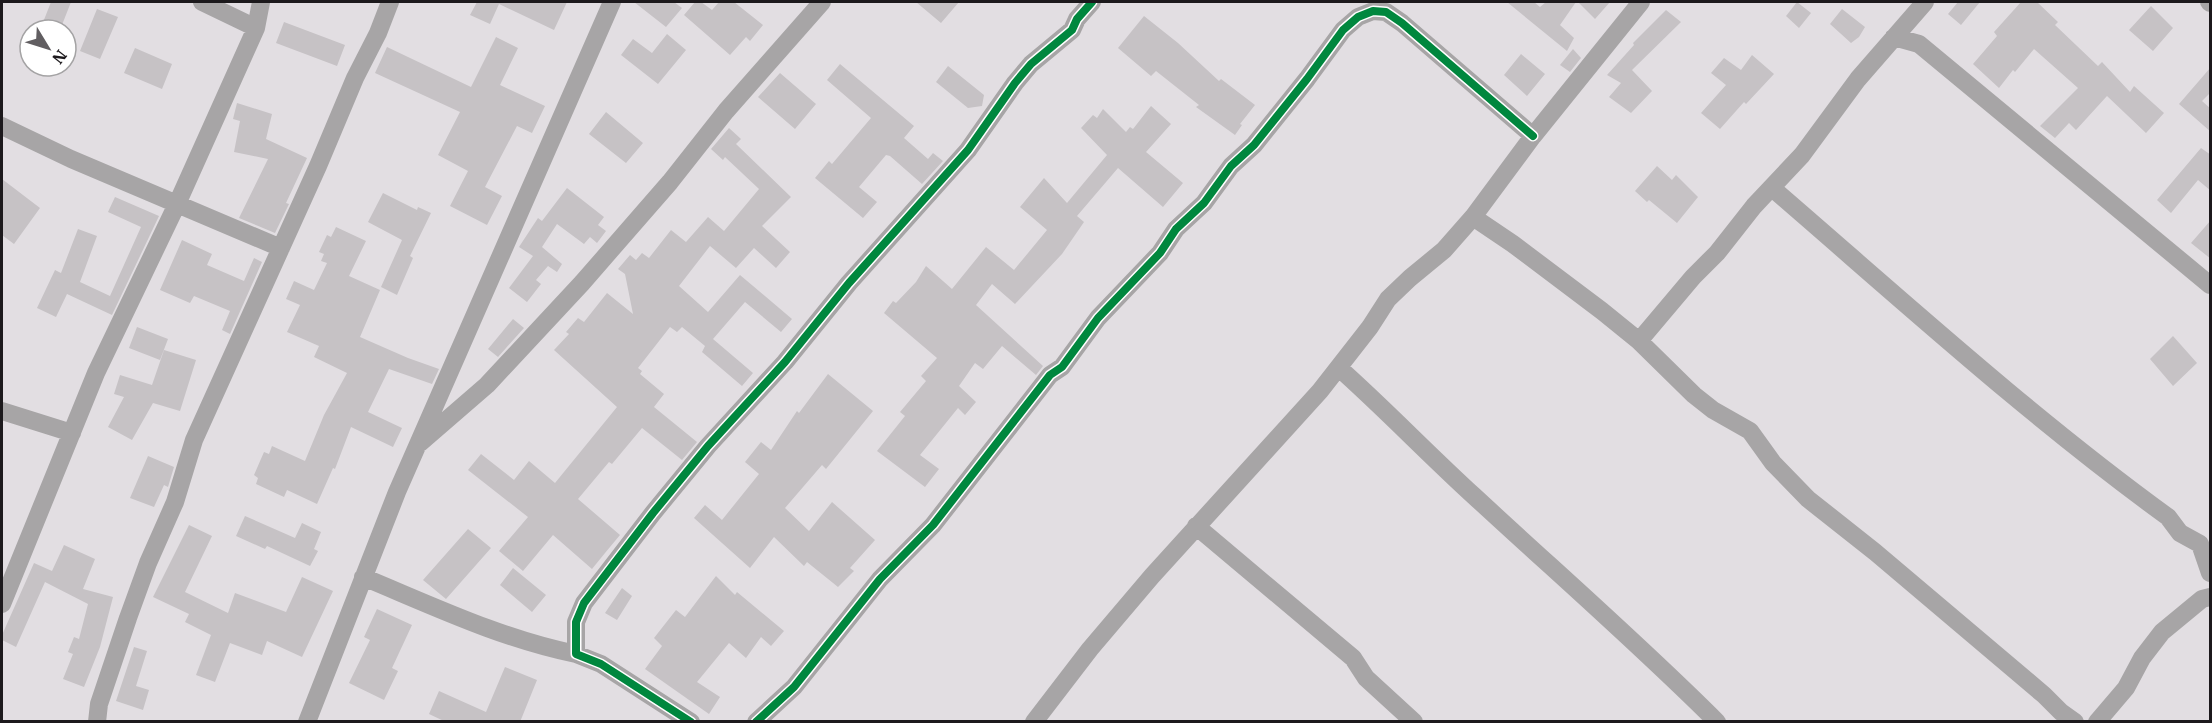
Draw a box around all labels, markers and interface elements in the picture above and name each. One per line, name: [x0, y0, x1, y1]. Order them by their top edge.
north arrow: [18, 18, 78, 78]
text: N: [48, 46, 72, 68]

